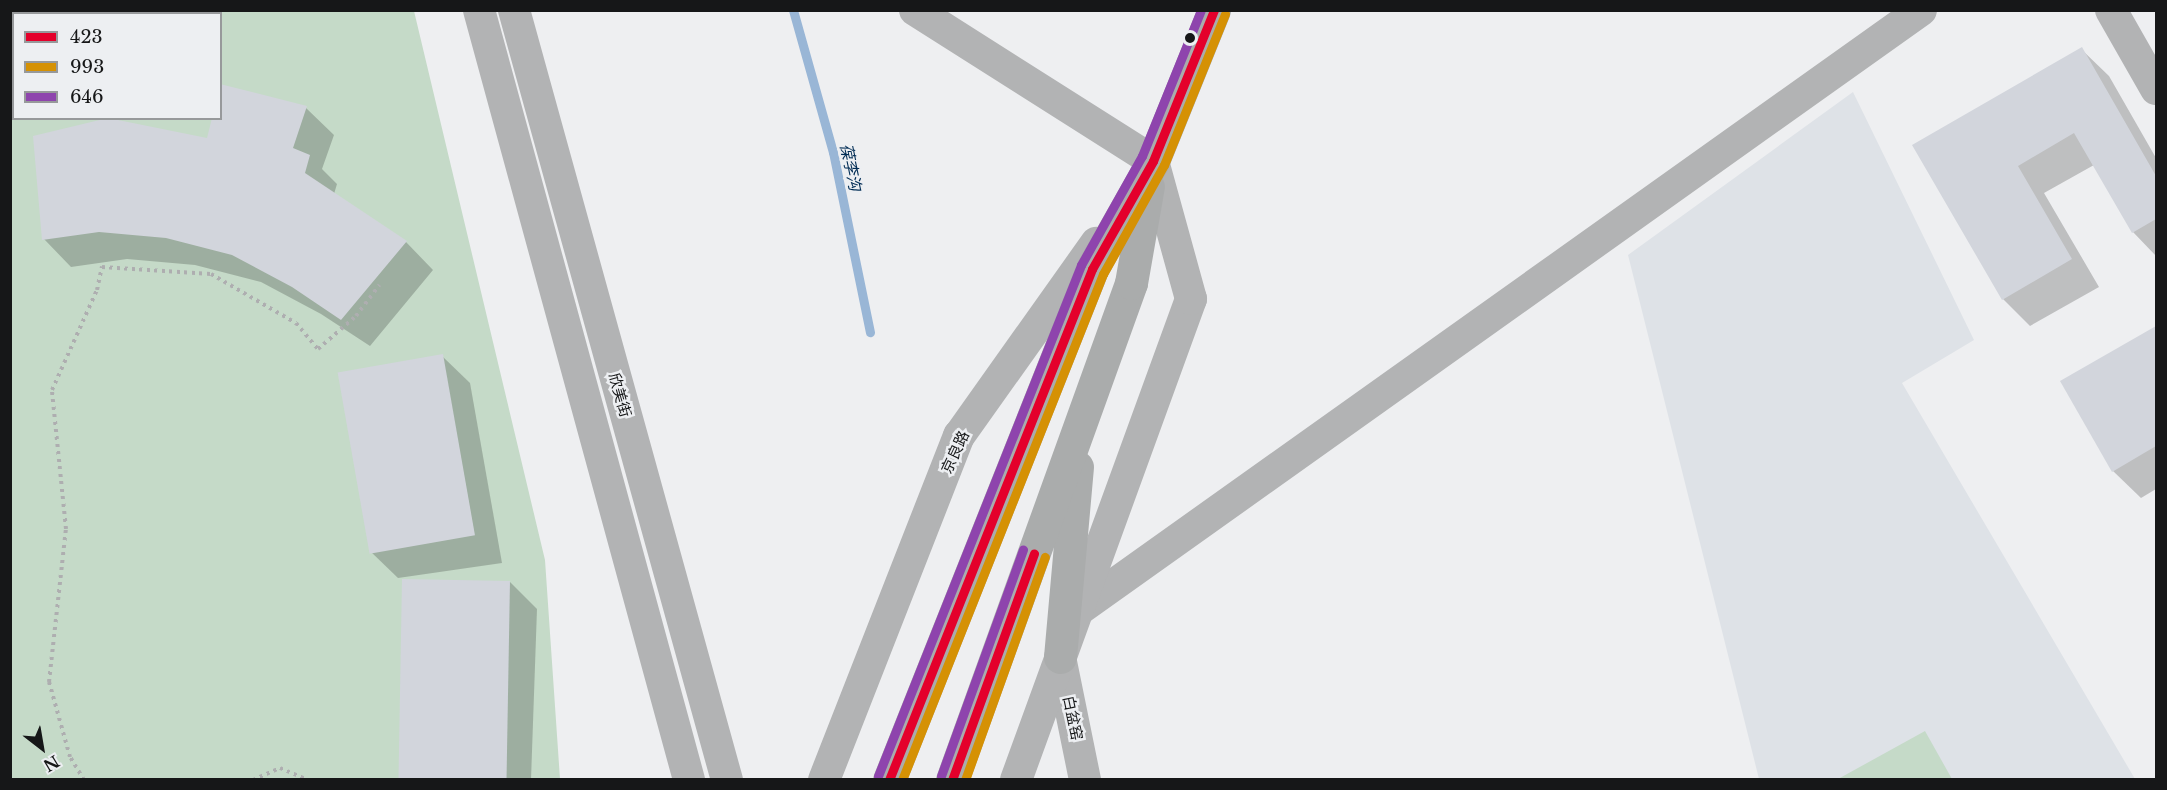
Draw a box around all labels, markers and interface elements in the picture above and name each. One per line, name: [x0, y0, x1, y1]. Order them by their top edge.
legend: [12, 12, 222, 120]
text: 423: [70, 26, 103, 48]
unlabelled marker: [1184, 32, 1196, 44]
text: 993: [70, 56, 104, 78]
text: 646: [70, 86, 104, 108]
water label: 葆李沟: [837, 142, 865, 192]
street label: 欣美街: [605, 371, 635, 419]
street label: 京良路: [937, 428, 973, 476]
street label: 白盆窑: [1060, 694, 1086, 742]
north arrow: [12, 718, 72, 778]
text: N: [40, 751, 63, 776]

